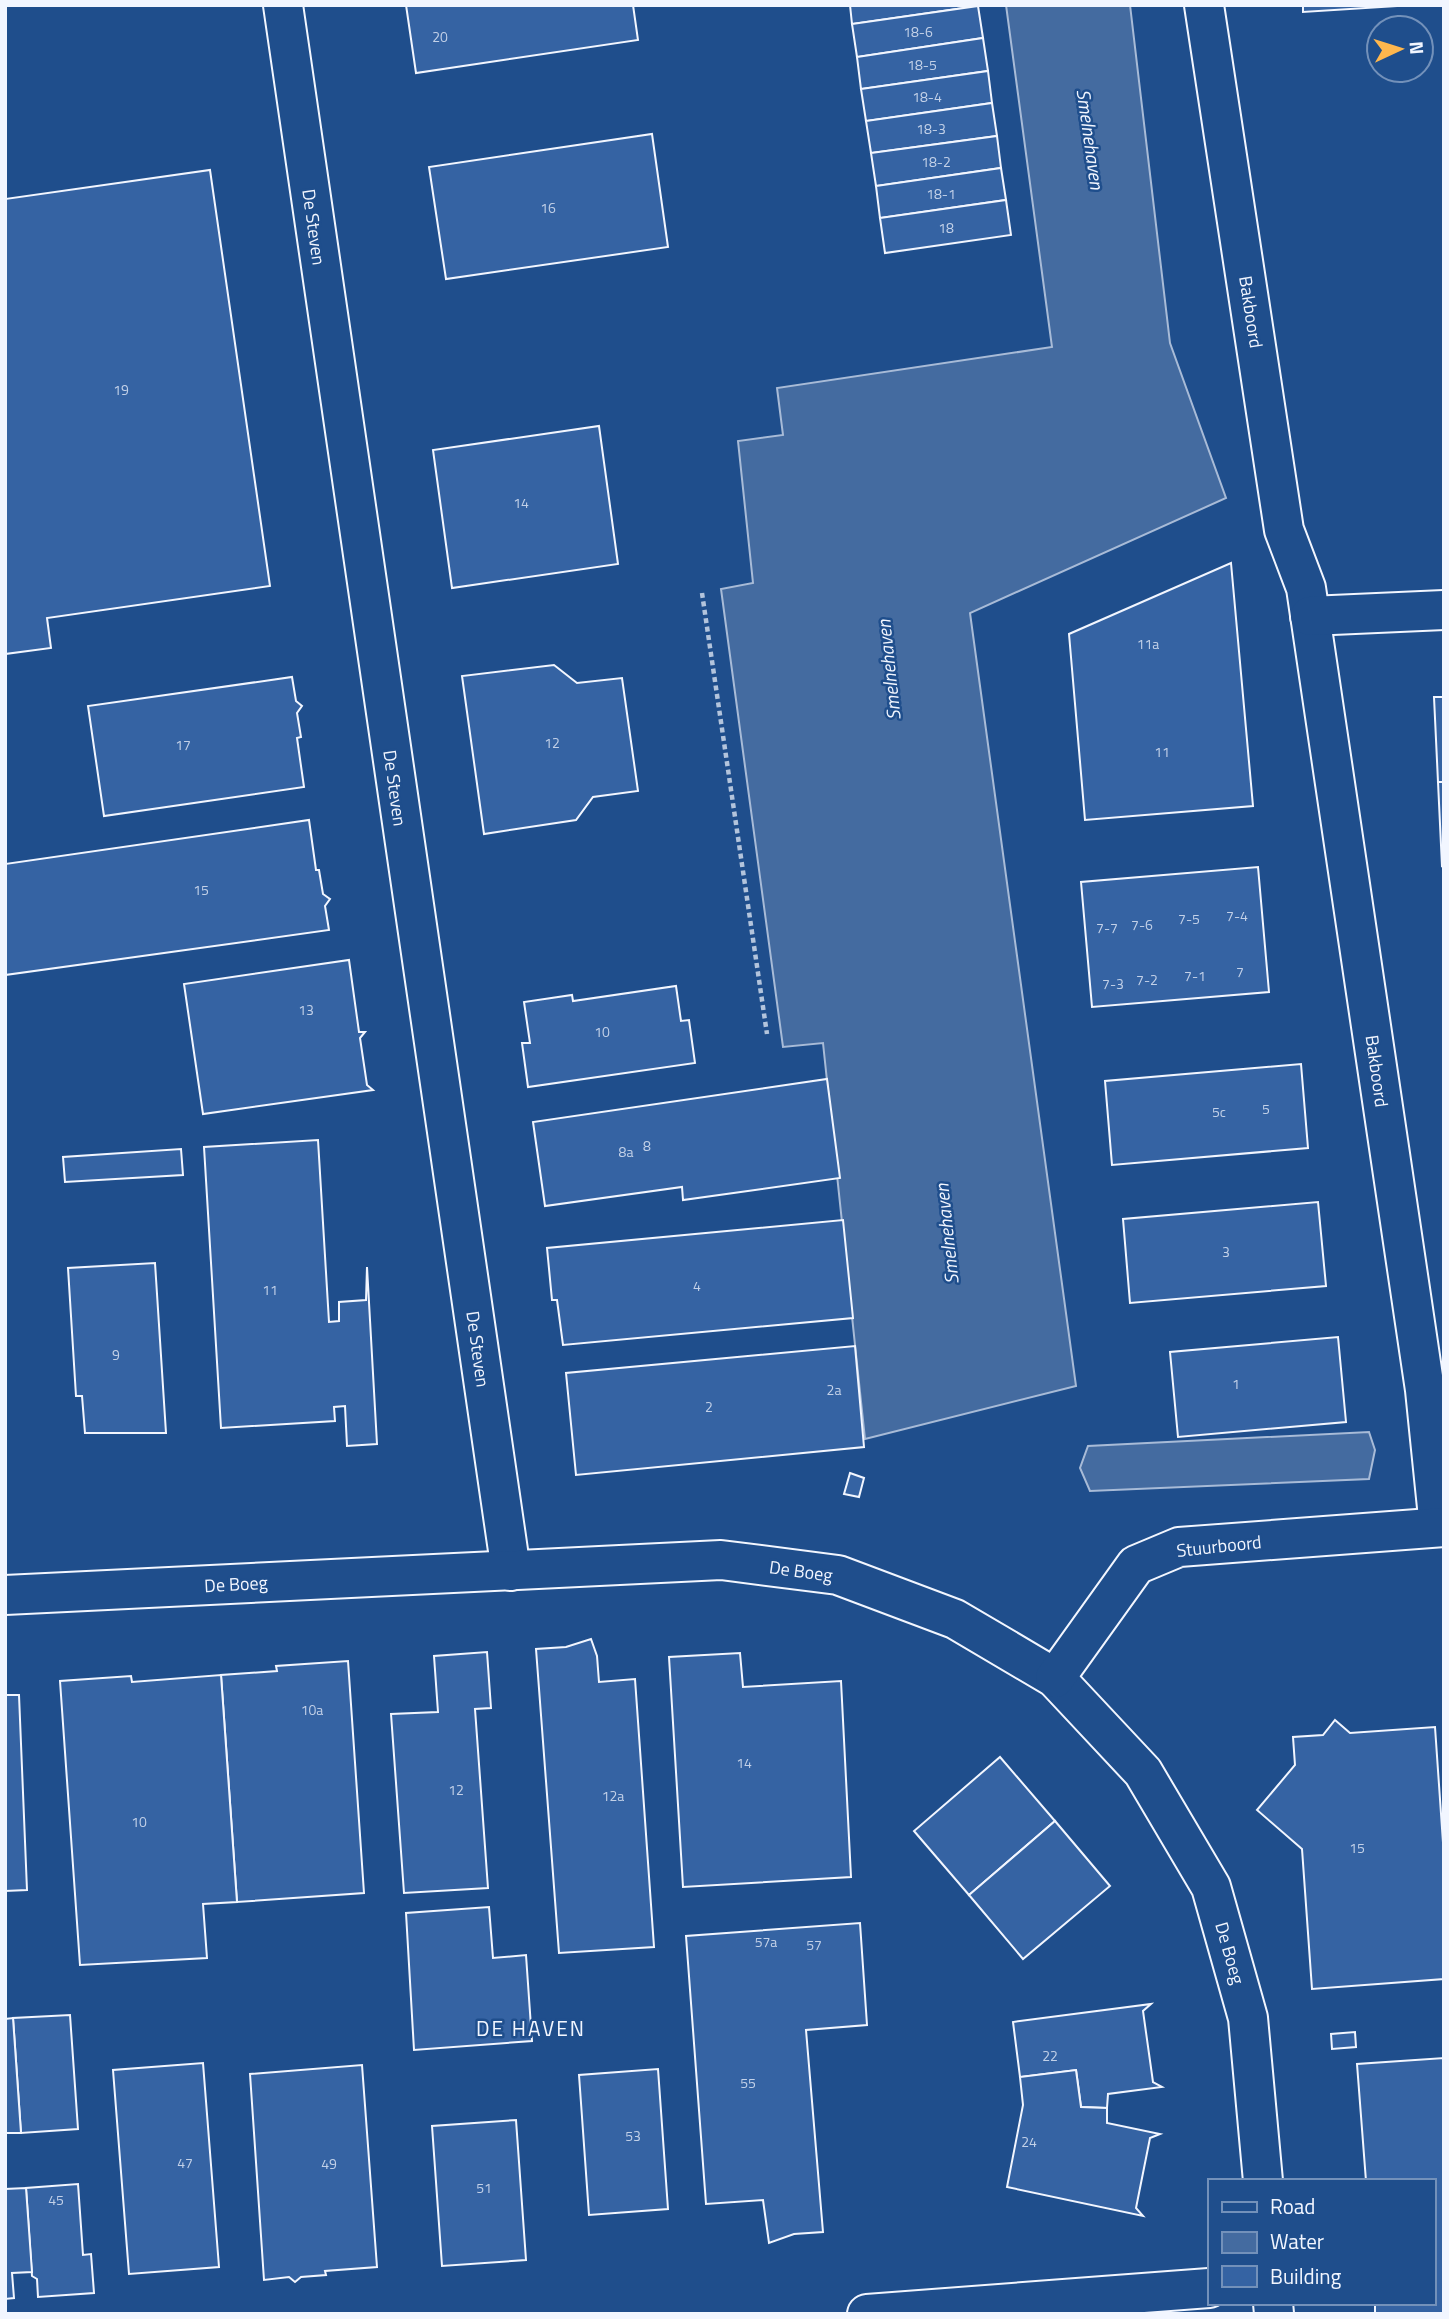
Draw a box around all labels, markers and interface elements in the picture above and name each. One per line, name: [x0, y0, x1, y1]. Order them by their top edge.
north arrow: [1365, 14, 1435, 84]
house number: 18-6: [903, 21, 933, 42]
house number: 20: [432, 26, 448, 47]
text: N: [1403, 40, 1432, 55]
house number: 18-5: [907, 54, 937, 75]
house number: 18-4: [912, 86, 942, 107]
water label: Smelnehaven: [1070, 87, 1112, 192]
house number: 18-3: [916, 118, 946, 139]
house number: 18-2: [921, 151, 951, 172]
house number: 18-1: [926, 183, 956, 204]
street label: De Steven: [295, 187, 333, 267]
house number: 16: [540, 197, 556, 218]
house number: 18: [938, 217, 954, 238]
street label: Bakboord: [1232, 274, 1270, 350]
house number: 19: [113, 379, 129, 400]
house number: 14: [513, 492, 529, 513]
water label: Smelnehaven: [868, 618, 908, 722]
house number: 11a: [1137, 633, 1159, 654]
house number: 12: [544, 732, 560, 753]
house number: 17: [175, 734, 191, 755]
house number: 11: [1154, 741, 1170, 762]
street label: De Steven: [376, 748, 414, 828]
house number: 15: [193, 879, 209, 900]
house number: 7-4: [1226, 905, 1248, 926]
house number: 7-5: [1178, 908, 1200, 929]
house number: 7-6: [1131, 914, 1153, 935]
house number: 7-7: [1096, 917, 1118, 938]
house number: 7: [1236, 961, 1244, 982]
house number: 7-1: [1184, 965, 1206, 986]
house number: 7-2: [1136, 969, 1158, 990]
house number: 7-3: [1102, 973, 1124, 994]
house number: 13: [298, 999, 314, 1020]
house number: 10: [594, 1021, 610, 1042]
street label: Bakboord: [1359, 1033, 1395, 1109]
house number: 5: [1262, 1098, 1270, 1119]
house number: 5c: [1212, 1101, 1226, 1122]
house number: 8: [643, 1135, 651, 1156]
house number: 8a: [619, 1141, 633, 1162]
water label: Smelnehaven: [926, 1182, 966, 1286]
house number: 3: [1222, 1241, 1230, 1262]
house number: 4: [693, 1275, 701, 1296]
house number: 11: [262, 1279, 278, 1300]
street label: De Steven: [459, 1309, 497, 1389]
house number: 9: [112, 1344, 120, 1365]
house number: 1: [1232, 1373, 1240, 1394]
house number: 2a: [827, 1379, 841, 1400]
house number: 2: [705, 1396, 713, 1417]
street label: Stuurboord: [1175, 1528, 1263, 1564]
street label: De Boeg: [768, 1553, 834, 1589]
street label: De Boeg: [204, 1569, 268, 1599]
house number: 10a: [301, 1699, 323, 1720]
house number: 14: [736, 1752, 752, 1773]
house number: 12: [448, 1779, 464, 1800]
house number: 12a: [602, 1785, 624, 1806]
house number: 10: [131, 1811, 147, 1832]
house number: 15: [1349, 1837, 1365, 1858]
street label: De Boeg: [1208, 1919, 1252, 1987]
house number: 57a: [755, 1931, 777, 1952]
house number: 57: [806, 1934, 822, 1955]
district label: DE HAVEN: [476, 2012, 586, 2044]
house number: 22: [1042, 2045, 1058, 2066]
house number: 55: [740, 2072, 756, 2093]
house number: 53: [625, 2125, 641, 2146]
house number: 24: [1021, 2131, 1037, 2152]
house number: 47: [177, 2152, 193, 2173]
house number: 49: [321, 2153, 337, 2174]
house number: 51: [476, 2177, 492, 2198]
legend: [1208, 2179, 1435, 2305]
house number: 45: [48, 2189, 64, 2210]
text: Road: [1270, 2190, 1315, 2222]
text: Water: [1270, 2225, 1324, 2257]
text: Building: [1270, 2260, 1342, 2292]

